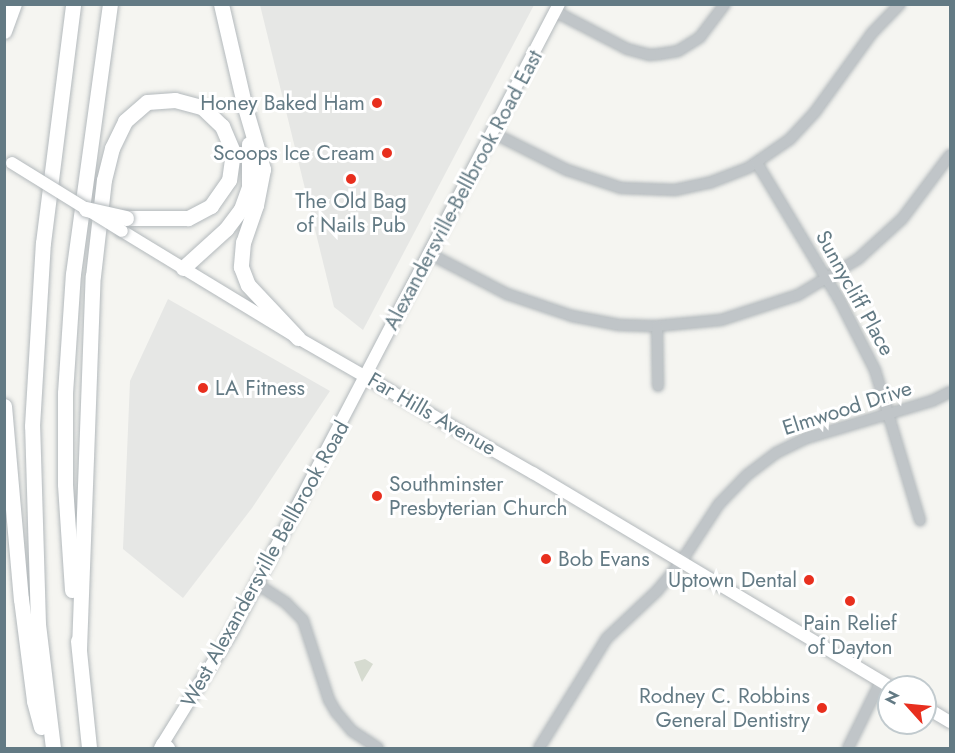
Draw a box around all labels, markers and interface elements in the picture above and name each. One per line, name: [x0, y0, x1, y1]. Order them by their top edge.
street label: Alexandersville-Bellbrook Road East: [378, 46, 548, 334]
place label: Honey Baked Ham: [200, 90, 365, 116]
marker: Honey Baked Ham: [370, 96, 384, 110]
place label: Scoops Ice Cream: [213, 140, 375, 166]
marker: Scoops Ice Cream: [380, 146, 394, 160]
marker: The Old Bag of Nails Pub: [344, 172, 358, 186]
place label: The Old Bag of Nails Pub: [295, 188, 407, 238]
street label: Sunnycliff Place: [810, 226, 900, 360]
street label: Far Hills Avenue: [363, 367, 501, 461]
place label: LA Fitness: [215, 375, 305, 401]
street label: Elmwood Drive: [779, 375, 915, 441]
marker: LA Fitness: [196, 381, 210, 395]
street label: West Alexandersville Bellbrook Road: [176, 416, 354, 712]
place label: Southminster Presbyterian Church: [389, 471, 567, 521]
marker: Southminster Presbyterian Church: [370, 489, 384, 503]
place label: Bob Evans: [558, 546, 650, 572]
marker: Bob Evans: [539, 552, 553, 566]
place label: Uptown Dental: [668, 567, 797, 593]
marker: Uptown Dental: [802, 573, 816, 587]
marker: Pain Relief of Dayton: [843, 594, 857, 608]
place label: Pain Relief of Dayton: [803, 610, 897, 660]
north arrow: [877, 675, 937, 735]
place label: Rodney C. Robbins General Dentistry: [639, 683, 810, 733]
text: N: [879, 687, 905, 708]
marker: Rodney C. Robbins General Dentistry: [815, 701, 829, 715]

